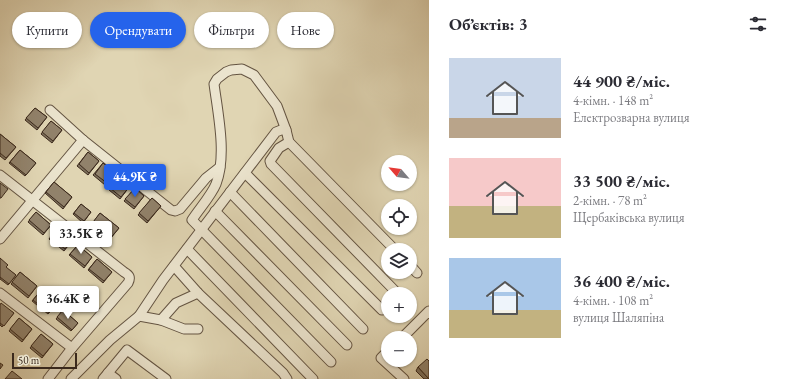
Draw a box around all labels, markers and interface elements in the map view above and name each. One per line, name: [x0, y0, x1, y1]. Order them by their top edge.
chip: Купити: [12, 12, 82, 48]
chip: Орендувати: [90, 12, 186, 48]
chip: Фільтри: [194, 12, 269, 48]
chip: Нове: [277, 12, 334, 48]
text: Об’єктів: 3: [449, 13, 528, 35]
icon: filters: [747, 13, 769, 35]
text: 44 900 ₴/міс.: [573, 70, 670, 92]
icon: home: [481, 74, 529, 122]
text: 4-кімн. · 148 m²: [573, 92, 653, 109]
text: Електрозварна вулиця: [573, 109, 689, 126]
north arrow: [381, 155, 417, 191]
map controls: [381, 155, 417, 367]
pin: 44.9K ₴: [98, 164, 172, 198]
text: 44.9K ₴: [113, 168, 157, 185]
text: 33 500 ₴/міс.: [573, 170, 670, 192]
icon: home: [481, 174, 529, 222]
text: 2-кімн. · 78 m²: [573, 192, 647, 209]
button: locate: [381, 199, 417, 235]
text: Щербаківська вулиця: [573, 209, 685, 226]
pin: 33.5K ₴: [44, 221, 118, 255]
text: 33.5K ₴: [59, 225, 103, 242]
button: layers: [381, 243, 417, 279]
text: 36 400 ₴/міс.: [573, 270, 670, 292]
icon: home: [481, 274, 529, 322]
pin: 36.4K ₴: [31, 286, 105, 320]
button: +: [381, 287, 417, 323]
text: 36.4K ₴: [46, 290, 90, 307]
text: 4-кімн. · 108 m²: [573, 292, 653, 309]
text: вулиця Шаляпіна: [573, 309, 664, 326]
button: −: [381, 331, 417, 367]
scale bar: [12, 351, 77, 370]
text: 50 m: [18, 353, 39, 367]

